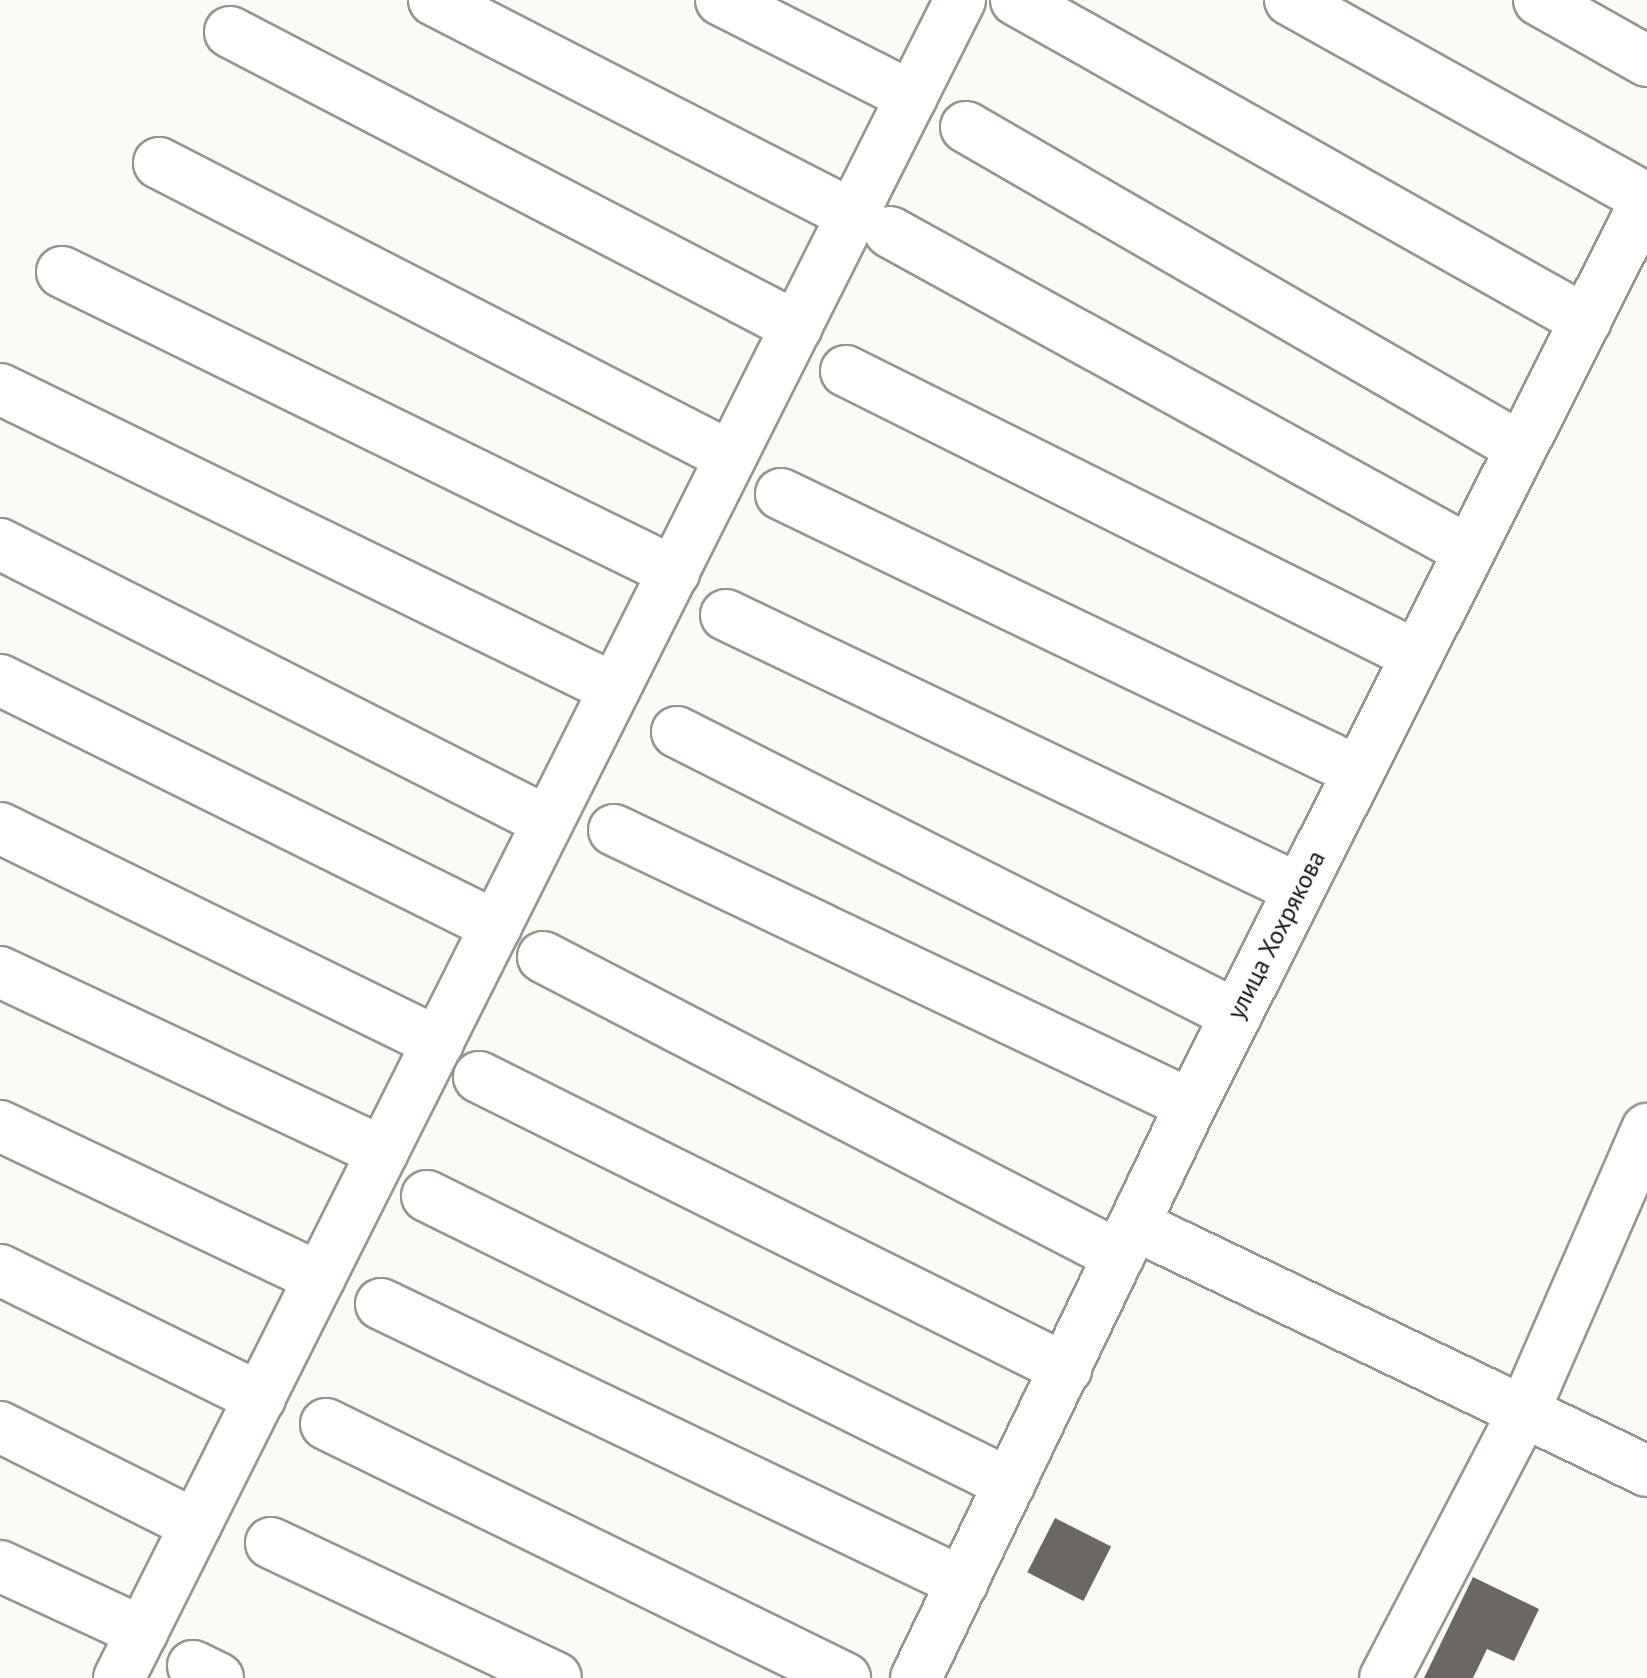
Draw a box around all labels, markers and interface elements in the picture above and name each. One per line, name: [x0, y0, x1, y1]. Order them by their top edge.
street label: улица Хохрякова: [1220, 845, 1332, 1025]

